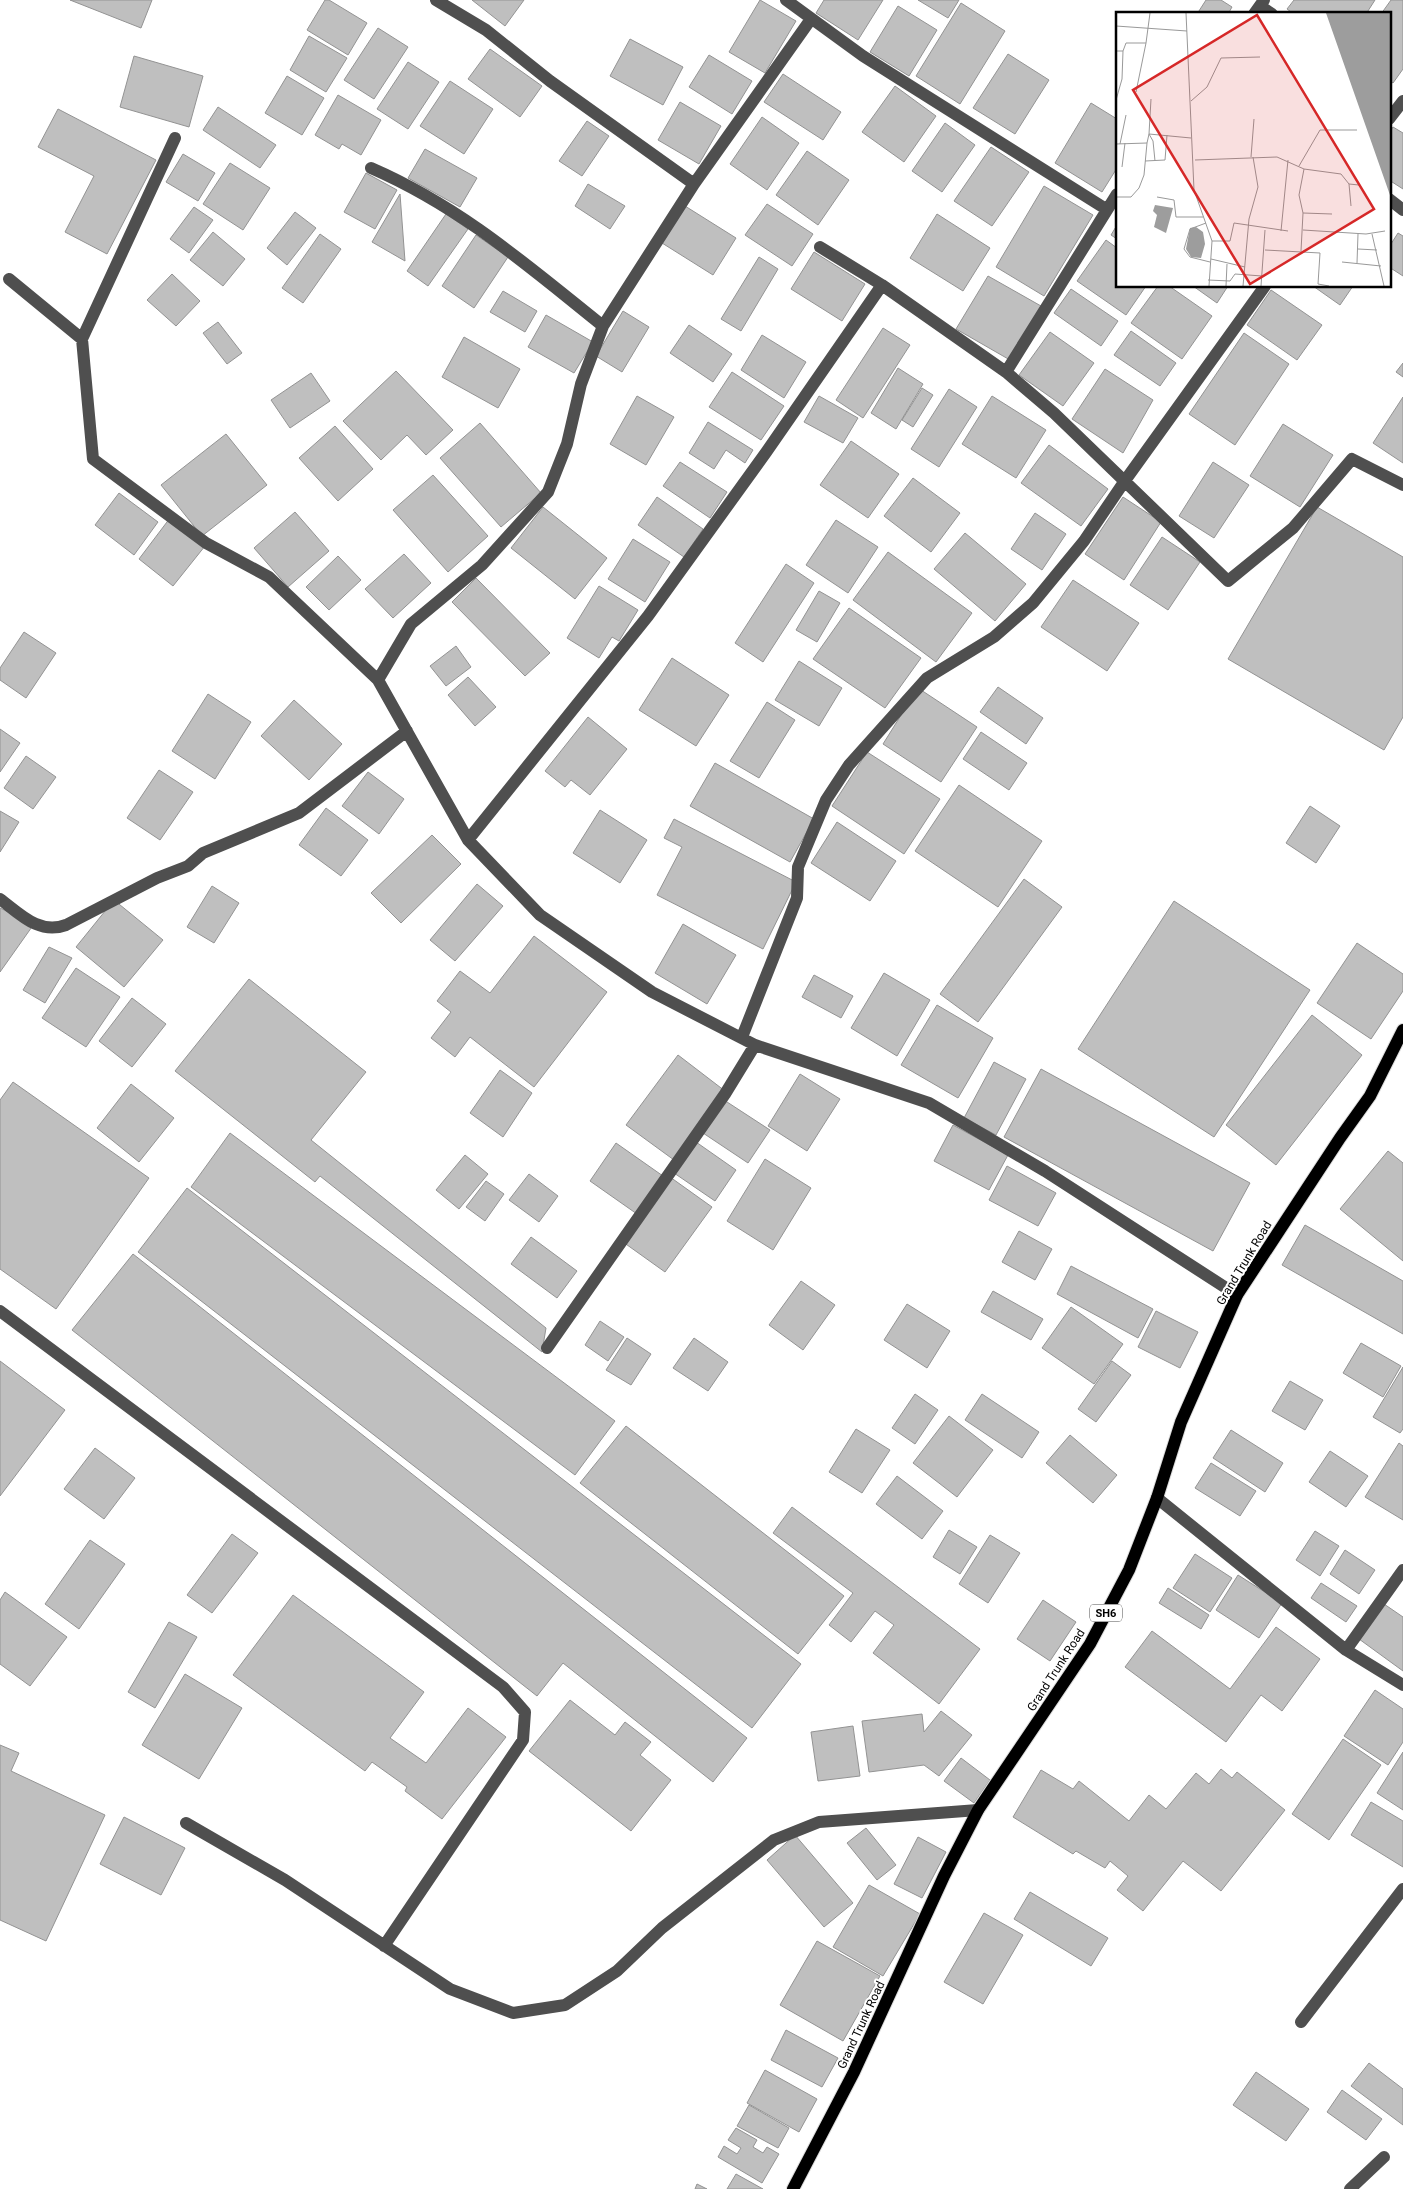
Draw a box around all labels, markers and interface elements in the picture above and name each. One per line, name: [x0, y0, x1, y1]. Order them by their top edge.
inset map: [1116, 12, 1390, 288]
street label: Grand Trunk Road: [1213, 1219, 1275, 1307]
road number: SH6: [1090, 1605, 1122, 1622]
street label: Grand Trunk Road: [1024, 1626, 1088, 1714]
street label: Grand Trunk Road: [835, 1979, 887, 2071]

